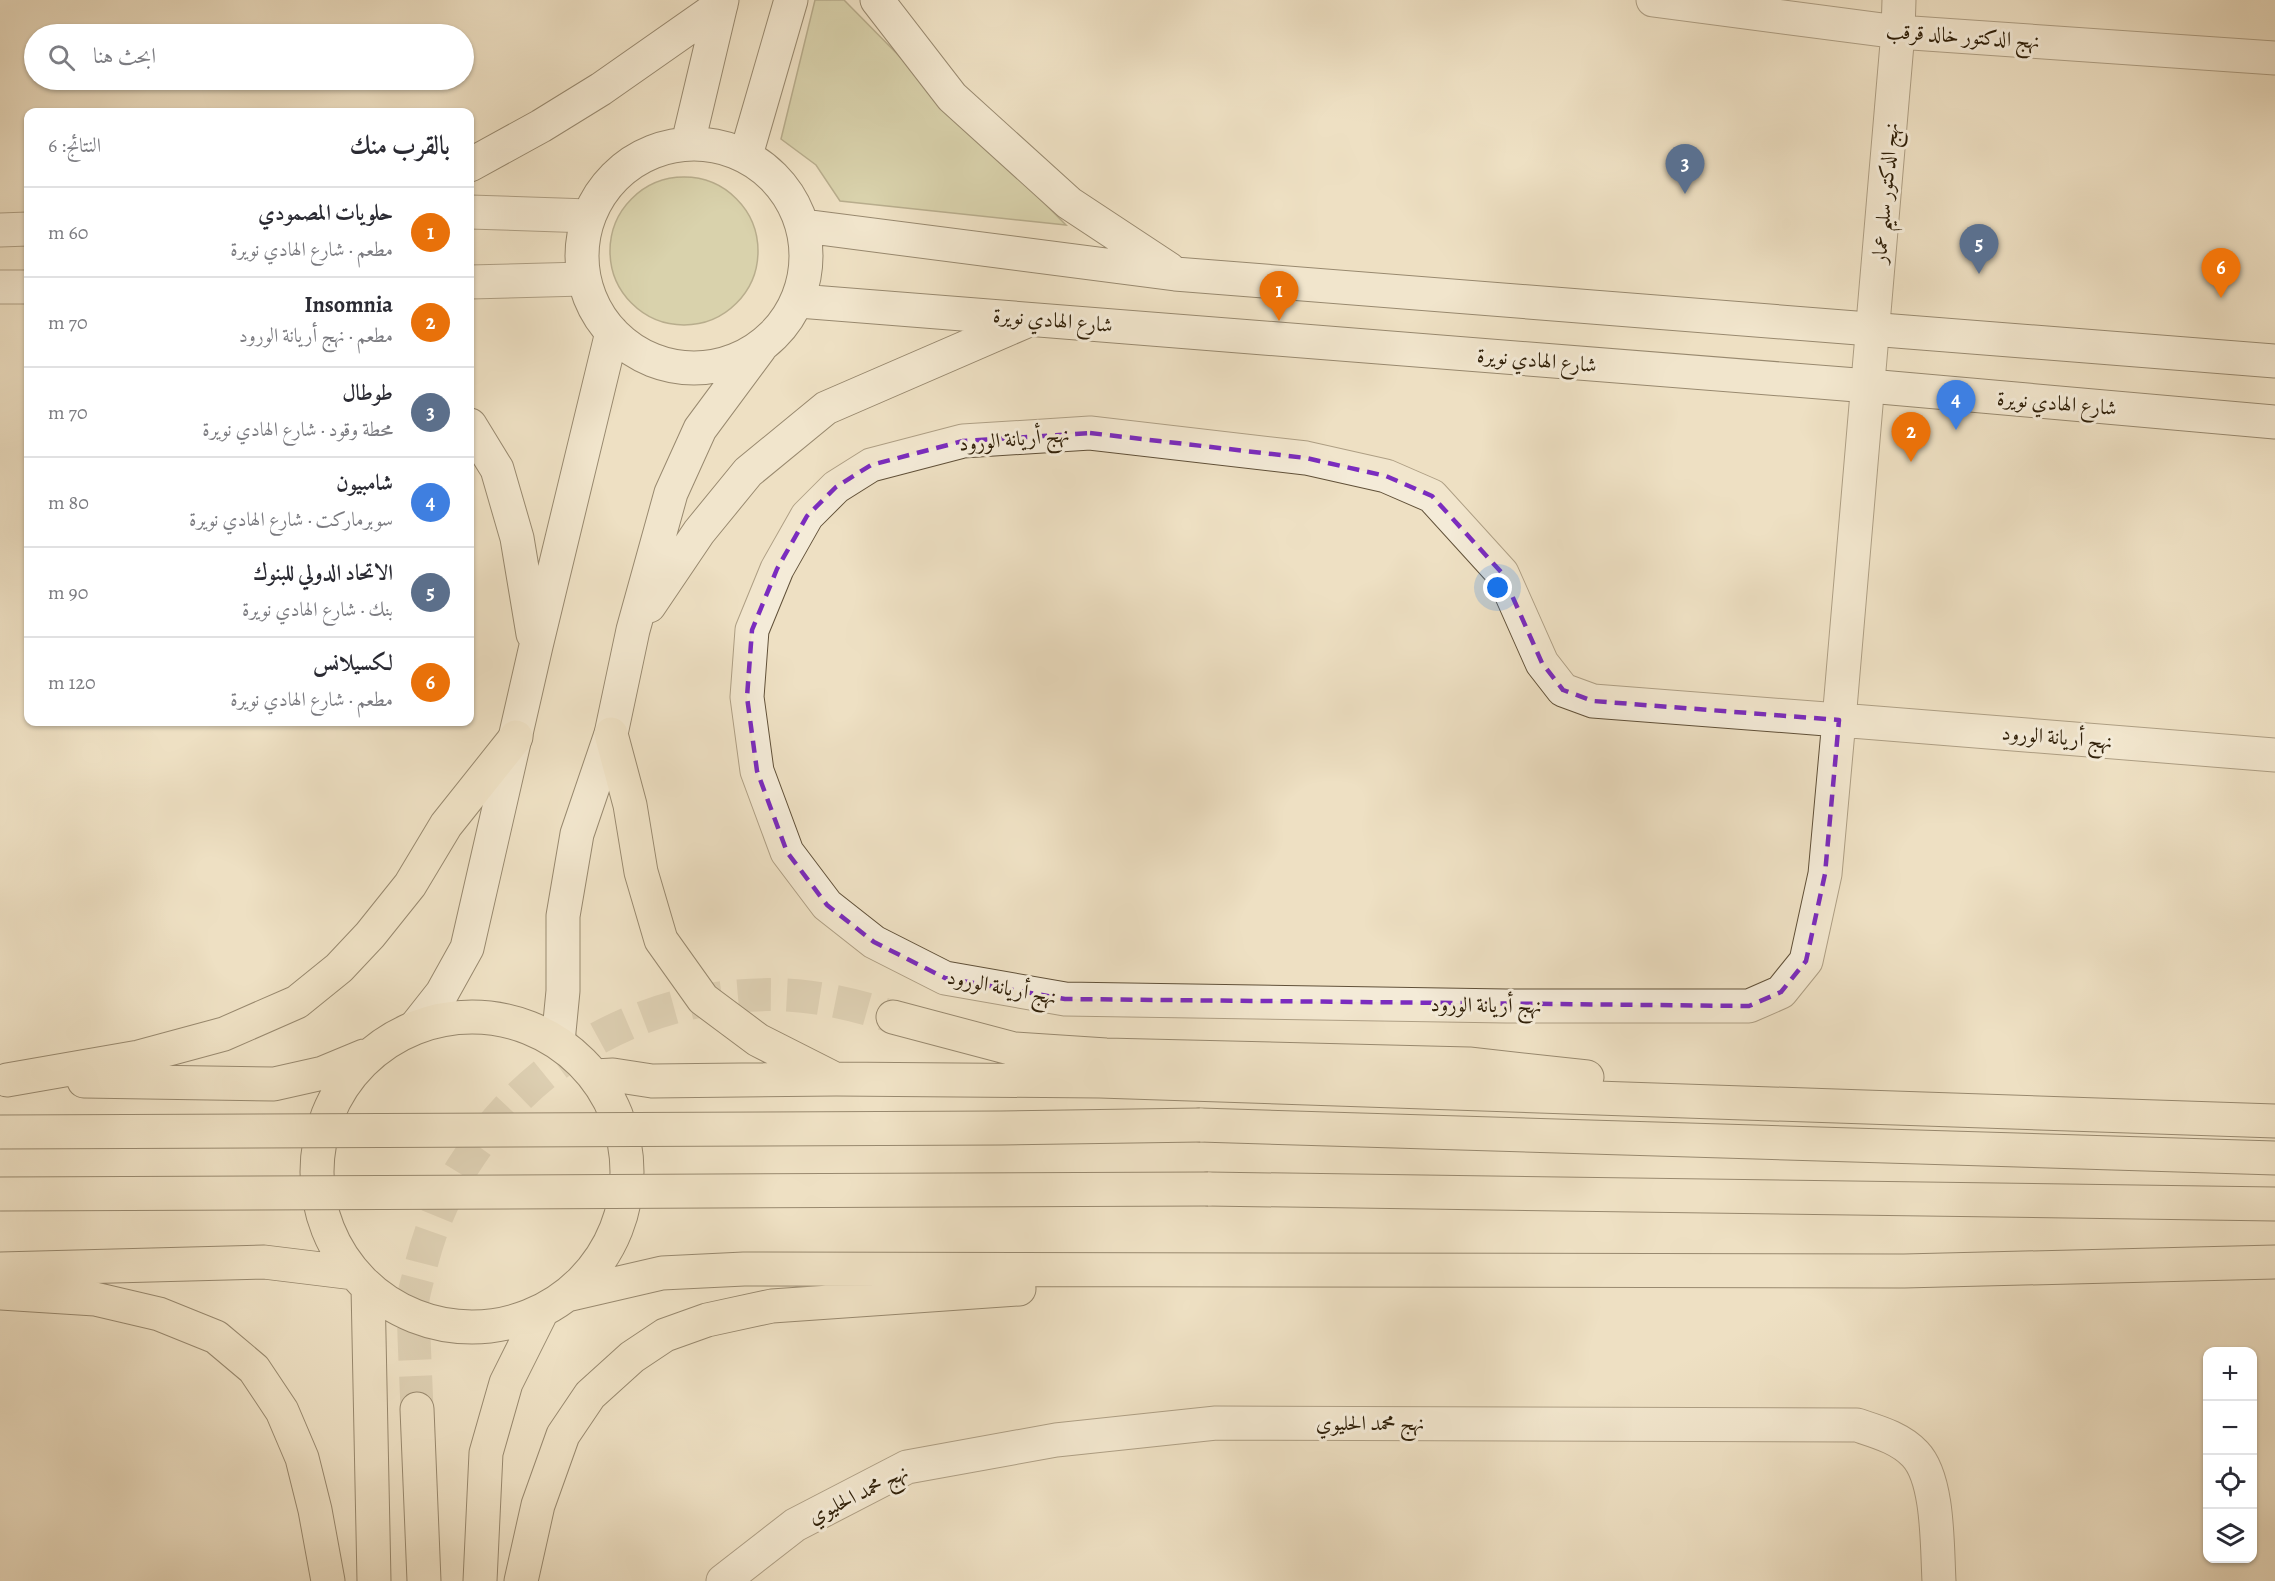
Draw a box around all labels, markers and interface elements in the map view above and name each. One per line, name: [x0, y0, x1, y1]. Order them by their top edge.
street label: نهج الدكتور خالد قرقب: [1885, 17, 2041, 60]
search box: [24, 24, 474, 90]
icon: search: [45, 41, 78, 74]
text: ابحث هنا: [93, 41, 156, 71]
street label: نهج الدكتور سليم عمار: [1865, 121, 1912, 267]
text: بالقرب منك: [349, 128, 450, 163]
text: النتائج: 6: [48, 132, 101, 159]
pin: 3: [1666, 144, 1704, 194]
text: حلويات المصمودي: [258, 198, 393, 228]
text: 60 m: [48, 219, 89, 246]
text: 1: [427, 219, 434, 246]
pin: 5: [1960, 224, 1998, 274]
text: مطعم · شارع الهادي نويرة: [230, 236, 393, 263]
pin: 6: [2202, 248, 2240, 298]
pin: 1: [1260, 272, 1298, 321]
text: Insomnia: [305, 290, 393, 320]
street label: شارع الهادي نويرة: [992, 301, 1114, 343]
text: 70 m: [48, 309, 88, 336]
text: 2: [426, 309, 435, 336]
text: مطعم · نهج أريانة الورود: [239, 322, 393, 349]
street label: شارع الهادي نويرة: [1476, 341, 1598, 383]
text: طوطال: [342, 378, 393, 408]
pin: 4: [1936, 380, 1976, 430]
street label: شارع الهادي نويرة: [1996, 384, 2118, 426]
text: 70 m: [48, 399, 88, 426]
text: 3: [426, 399, 435, 426]
pin: 2: [1892, 412, 1930, 462]
text: محطة وقود · شارع الهادي نويرة: [202, 416, 393, 443]
street label: نهج أريانة الورود: [957, 419, 1071, 463]
text: شامبيون: [336, 468, 393, 498]
text: 80 m: [48, 489, 89, 516]
text: 4: [426, 489, 435, 516]
text: سوبرماركت · شارع الهادي نويرة: [189, 506, 393, 533]
text: الاتحاد الدولي للبنوك: [253, 558, 393, 588]
your location: [1483, 573, 1512, 602]
text: 90 m: [48, 579, 88, 606]
text: 5: [426, 579, 435, 606]
text: بنك · شارع الهادي نويرة: [242, 596, 393, 623]
text: لكسيلانس: [313, 648, 393, 678]
text: 120 m: [48, 669, 96, 696]
text: 6: [426, 669, 435, 696]
text: مطعم · شارع الهادي نويرة: [230, 686, 393, 713]
street label: نهج أريانة الورود: [2000, 717, 2114, 761]
street label: نهج أريانة الورود: [944, 962, 1059, 1016]
street label: نهج أريانة الورود: [1430, 989, 1542, 1025]
map controls: [2203, 1347, 2257, 1563]
button: +: [2203, 1347, 2257, 1401]
button: −: [2203, 1401, 2257, 1455]
street label: نهج محمد الحليوي: [1316, 1409, 1424, 1442]
button: locate: [2203, 1455, 2257, 1509]
street label: نهج محمد الحليوي: [803, 1458, 915, 1535]
button: layers: [2203, 1509, 2257, 1563]

